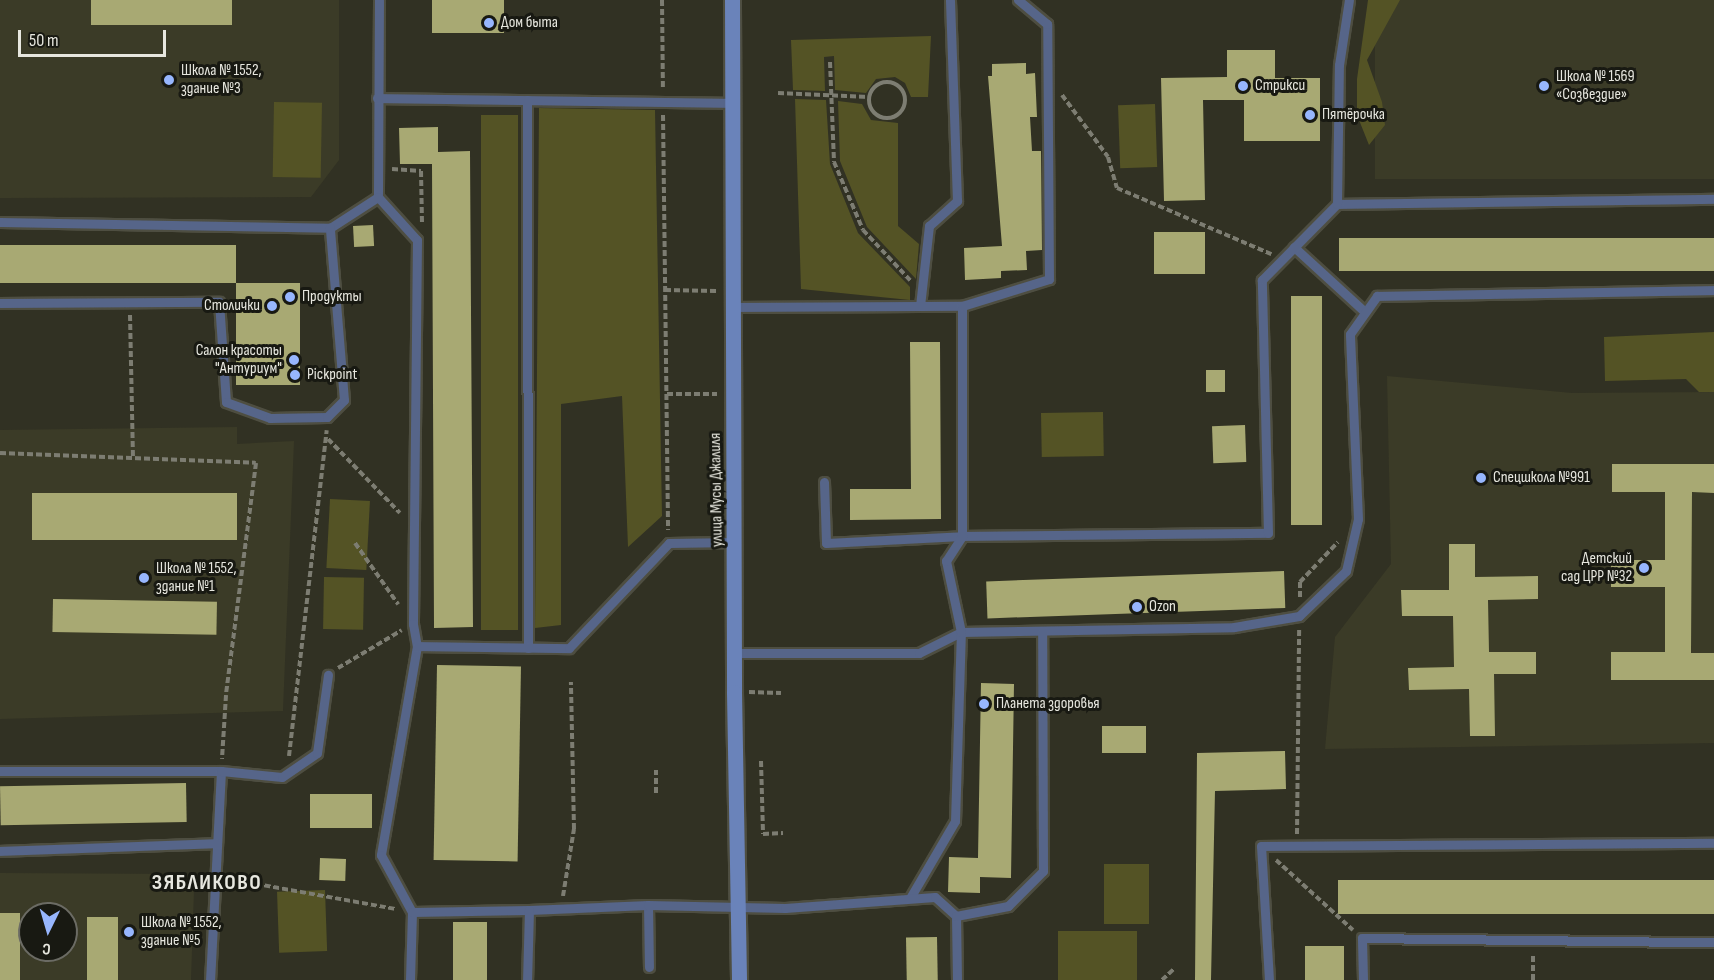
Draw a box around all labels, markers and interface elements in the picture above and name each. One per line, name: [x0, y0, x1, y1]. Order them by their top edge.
place label: Дом быта: [501, 13, 558, 33]
marker: Дом быта: [482, 16, 496, 30]
scale bar: [21, 18, 170, 56]
text: 50 m: [29, 30, 59, 51]
place label: Школа № 1552, здание №3: [181, 61, 262, 99]
place label: Школа № 1569 «Созвездие»: [1556, 67, 1635, 105]
marker: Школа № 1552, здание №3: [162, 73, 176, 87]
place label: Стрикси: [1255, 76, 1305, 96]
marker: Стрикси: [1236, 79, 1250, 93]
marker: Школа № 1569 «Созвездие»: [1537, 79, 1551, 93]
place label: Пятёрочка: [1322, 105, 1385, 125]
marker: Пятёрочка: [1303, 108, 1317, 122]
place label: Продукты: [302, 287, 362, 307]
marker: Продукты: [283, 290, 297, 304]
place label: Столички: [204, 296, 260, 316]
marker: Столички: [265, 299, 279, 313]
place label: Салон красоты "Антуриум": [196, 341, 282, 379]
marker: Салон красоты "Антуриум": [287, 353, 301, 367]
place label: Pickpoint: [307, 365, 357, 385]
marker: Pickpoint: [288, 368, 302, 382]
street label: улица Мусы Джалиля: [706, 433, 728, 547]
place label: Спецшкола №991: [1493, 468, 1590, 488]
marker: Спецшкола №991: [1474, 471, 1488, 485]
place label: Детский сад ЦРР №32: [1561, 549, 1632, 587]
place label: Школа № 1552, здание №1: [156, 559, 237, 597]
marker: Детский сад ЦРР №32: [1637, 561, 1651, 575]
marker: Школа № 1552, здание №1: [137, 571, 151, 585]
place label: Ozon: [1149, 597, 1176, 617]
marker: Ozon: [1130, 600, 1144, 614]
place label: Планета здоровья: [996, 694, 1100, 714]
marker: Планета здоровья: [977, 697, 991, 711]
district label: ЗЯБЛИКОВО: [152, 870, 262, 896]
north arrow: [18, 902, 78, 962]
place label: Школа № 1552, здание №5: [141, 913, 222, 951]
marker: Школа № 1552, здание №5: [122, 925, 136, 939]
text: С: [42, 939, 51, 958]

